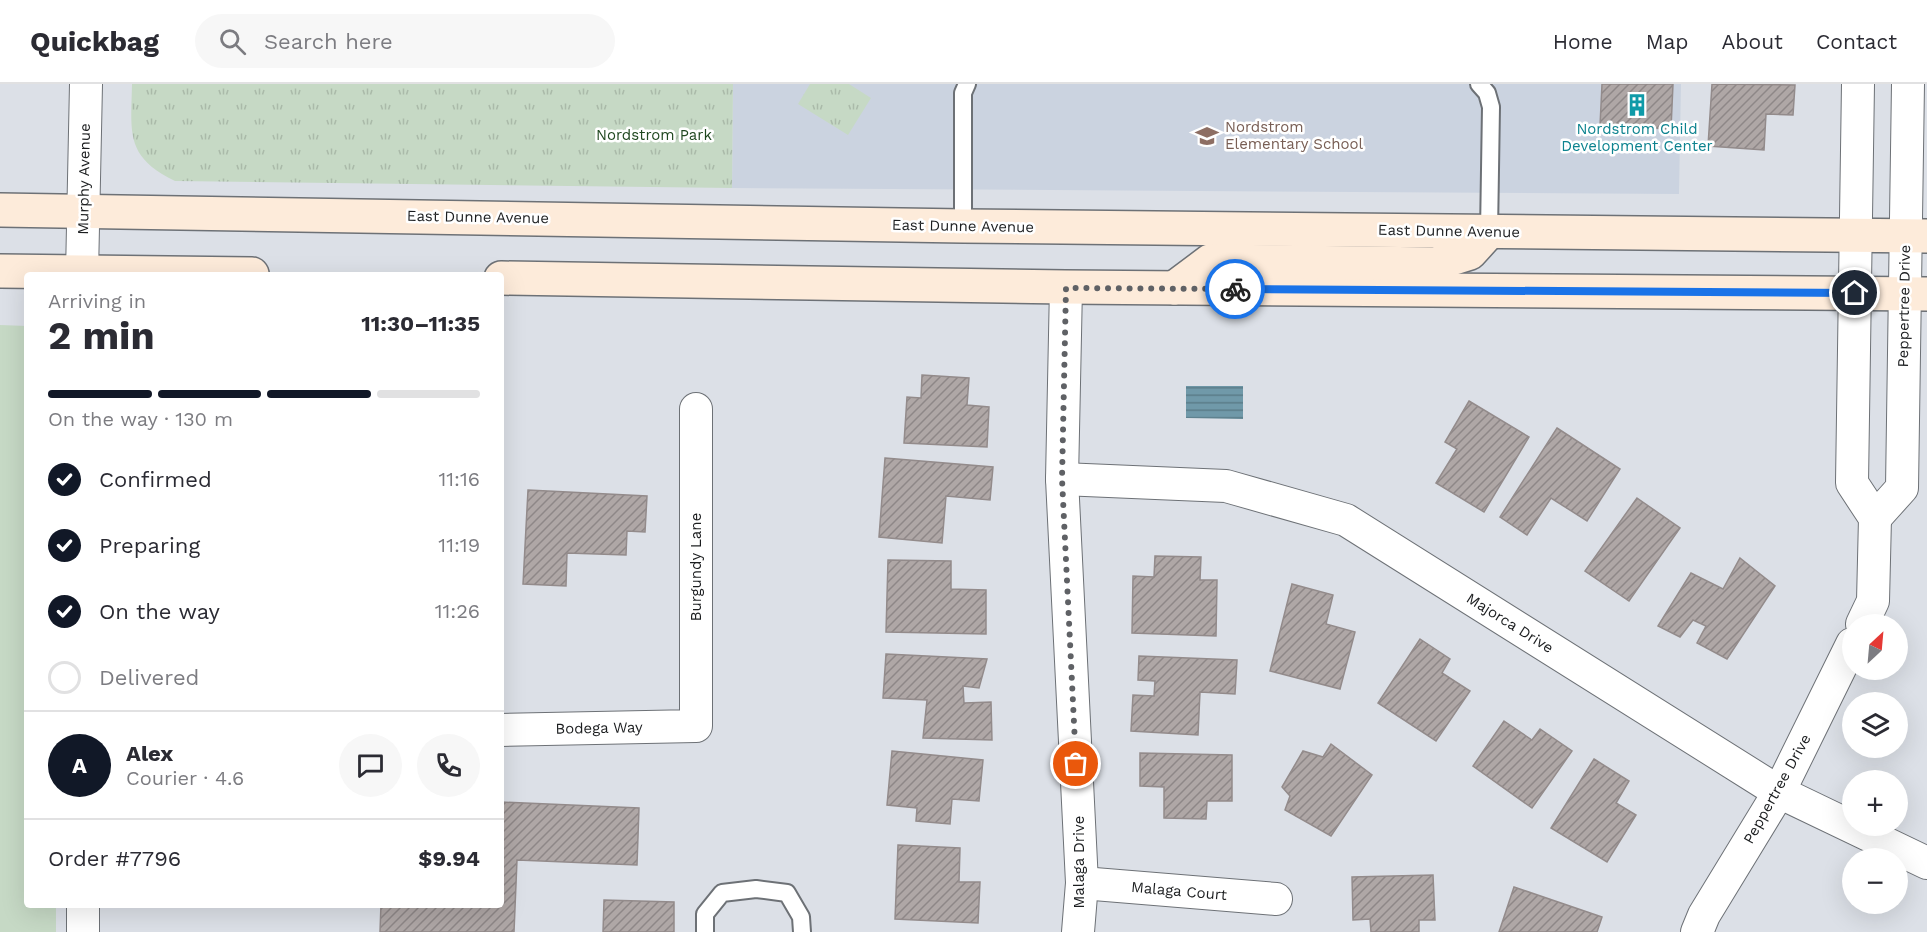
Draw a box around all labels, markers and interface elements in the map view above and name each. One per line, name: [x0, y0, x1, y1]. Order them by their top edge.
search box: [195, 14, 615, 68]
text: Quickbag: [30, 25, 159, 58]
icon: search: [216, 25, 249, 58]
text: Search here: [264, 29, 393, 54]
text: Home: [1553, 29, 1613, 54]
text: Map: [1646, 29, 1689, 54]
text: About: [1722, 29, 1783, 54]
text: Contact: [1816, 29, 1897, 54]
building icon: Nordstrom Child Development Center: [1624, 92, 1650, 118]
place label: Nordstrom Elementary School: [1225, 118, 1364, 153]
place label: Nordstrom Child Development Center: [1561, 120, 1713, 155]
street label: Murphy Avenue: [74, 123, 94, 235]
school or university icon: Nordstrom Elementary School: [1194, 123, 1220, 149]
park label: Nordstrom Park: [596, 126, 712, 144]
street label: East Dunne Avenue: [407, 207, 549, 227]
street label: East Dunne Avenue: [892, 216, 1034, 236]
street label: East Dunne Avenue: [1378, 221, 1520, 241]
street label: Peppertree Drive: [1894, 245, 1914, 367]
courier: [1205, 259, 1265, 319]
pin: [1829, 267, 1880, 318]
icon: bike: [1219, 273, 1252, 306]
icon: home: [1838, 276, 1871, 309]
text: Arriving in: [48, 289, 146, 313]
text: 11:30–11:35: [361, 311, 480, 336]
text: 2 min: [48, 313, 155, 358]
text: On the way · 130 m: [48, 407, 233, 431]
icon: check: [48, 463, 81, 496]
text: Confirmed: [99, 467, 212, 492]
text: 11:16: [439, 467, 480, 491]
street label: Burgundy Lane: [687, 513, 705, 621]
icon: check: [48, 529, 81, 562]
text: Preparing: [99, 533, 200, 558]
text: 11:19: [438, 533, 480, 557]
street label: Majorca Drive: [1463, 589, 1557, 657]
icon: check: [48, 595, 81, 628]
text: On the way: [99, 599, 220, 624]
text: 11:26: [435, 599, 480, 623]
north arrow: [1842, 614, 1908, 680]
map controls: [1842, 614, 1908, 914]
text: Delivered: [99, 665, 199, 690]
button: layers: [1842, 692, 1908, 758]
street label: Bodega Way: [555, 718, 643, 738]
street label: Peppertree Drive: [1739, 731, 1815, 847]
button: chat: [339, 734, 402, 797]
button: phone: [417, 734, 480, 797]
pin: [1050, 738, 1101, 789]
text: Alex: [126, 741, 173, 766]
icon: bag: [1059, 747, 1092, 780]
text: A: [72, 753, 87, 778]
text: Courier · 4.6: [126, 766, 244, 790]
button: +: [1842, 770, 1908, 836]
street label: Malaga Drive: [1070, 816, 1088, 908]
text: Order #7796: [48, 846, 181, 871]
text: $9.94: [418, 846, 480, 871]
button: −: [1842, 848, 1908, 914]
street label: Malaga Court: [1130, 878, 1228, 904]

